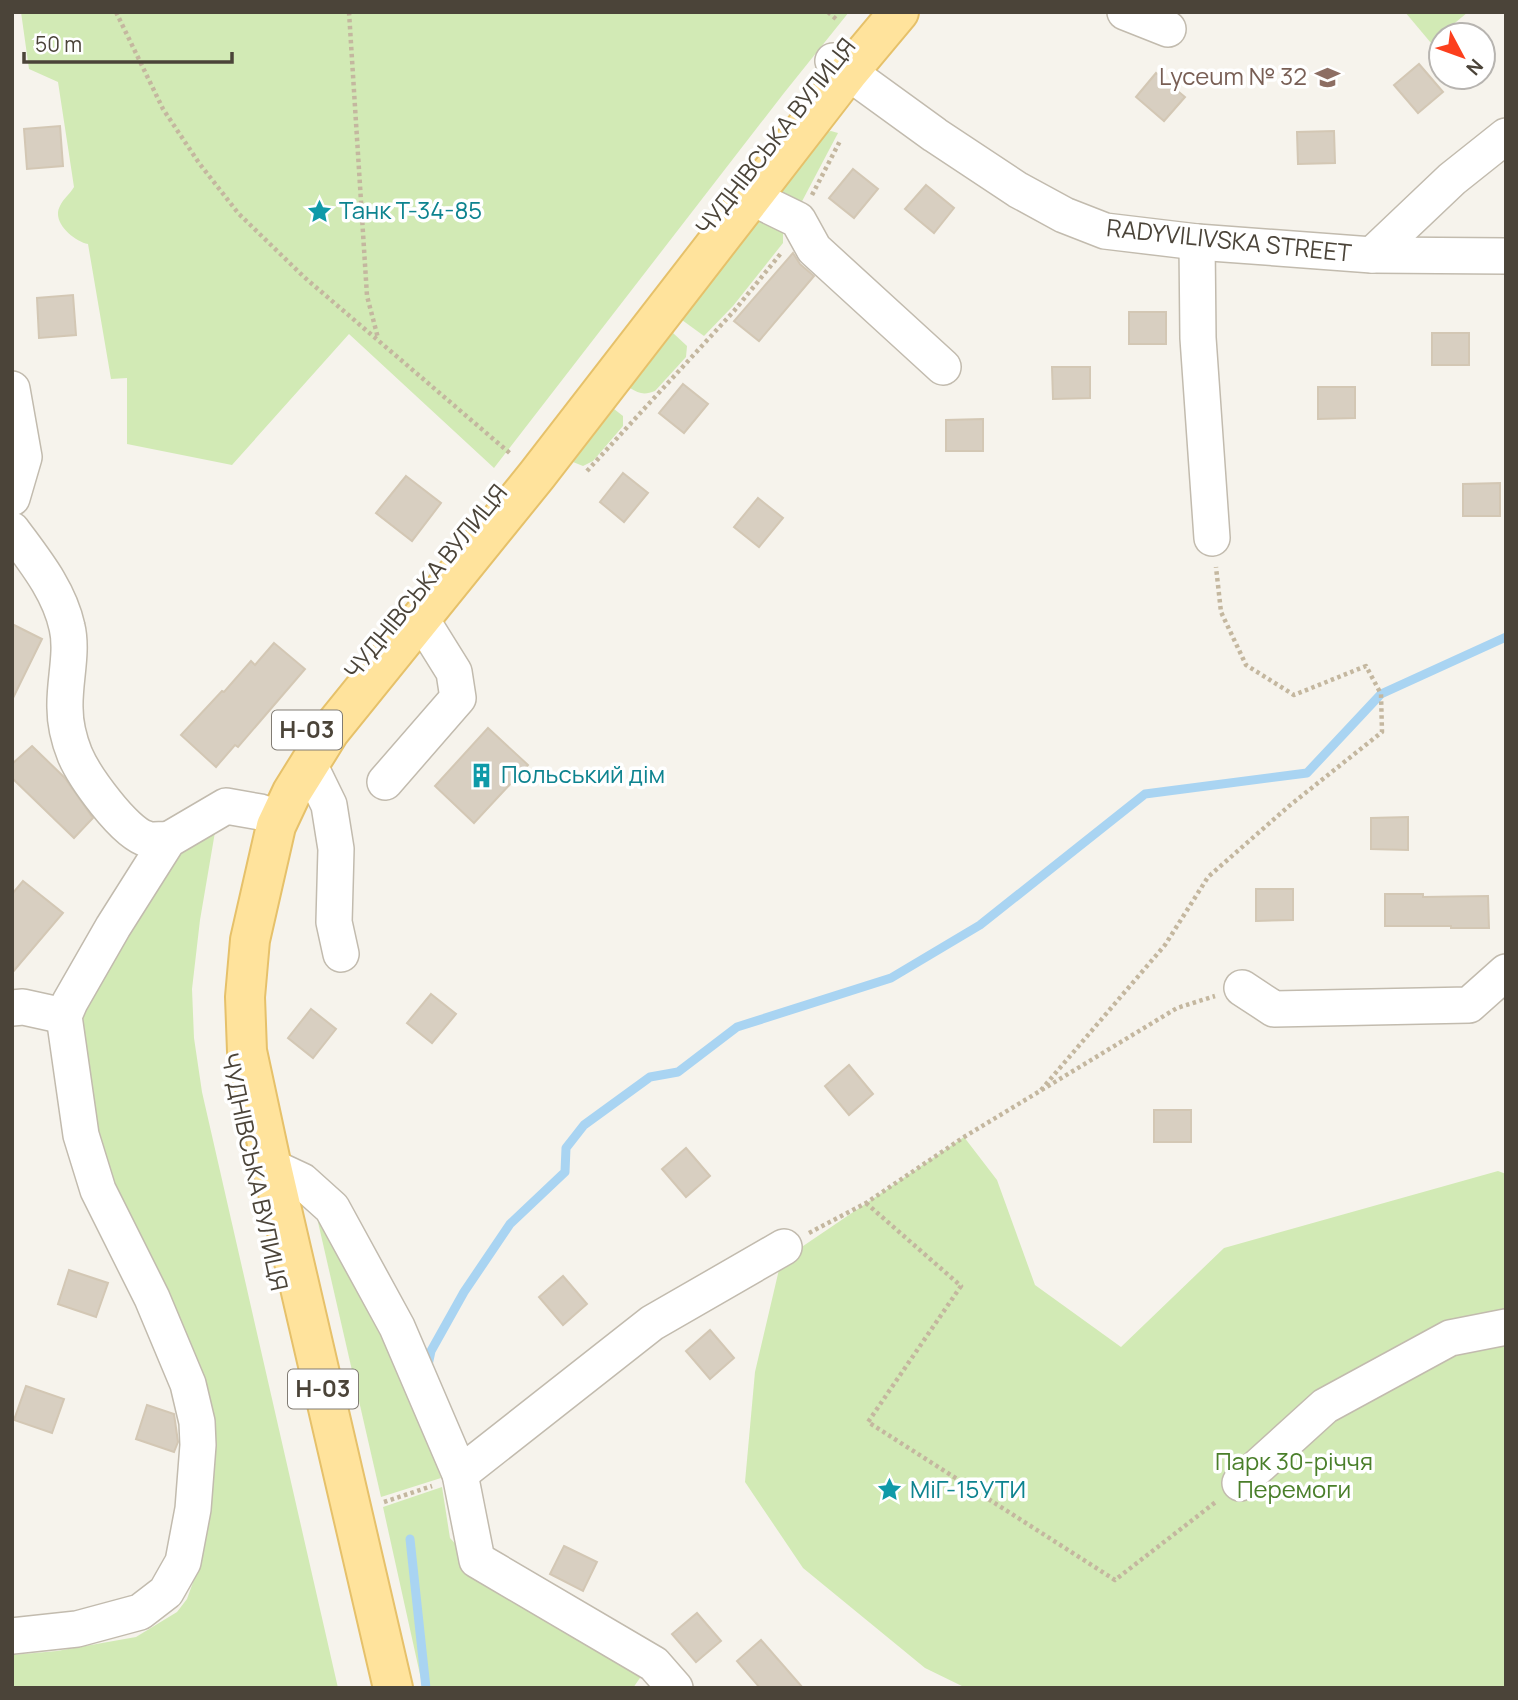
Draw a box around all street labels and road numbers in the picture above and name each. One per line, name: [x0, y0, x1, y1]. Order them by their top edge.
street label: ЧУДНІВСЬКА ВУЛИЦЯ: [687, 30, 862, 242]
street label: RADYVILIVSKA STREET: [1105, 210, 1354, 269]
street label: ЧУДНІВСЬКА ВУЛИЦЯ: [336, 477, 514, 686]
road number: Н-03: [272, 710, 342, 750]
street label: ЧУДНІВСЬКА ВУЛИЦЯ: [214, 1050, 297, 1294]
road number: Н-03: [288, 1370, 358, 1408]

